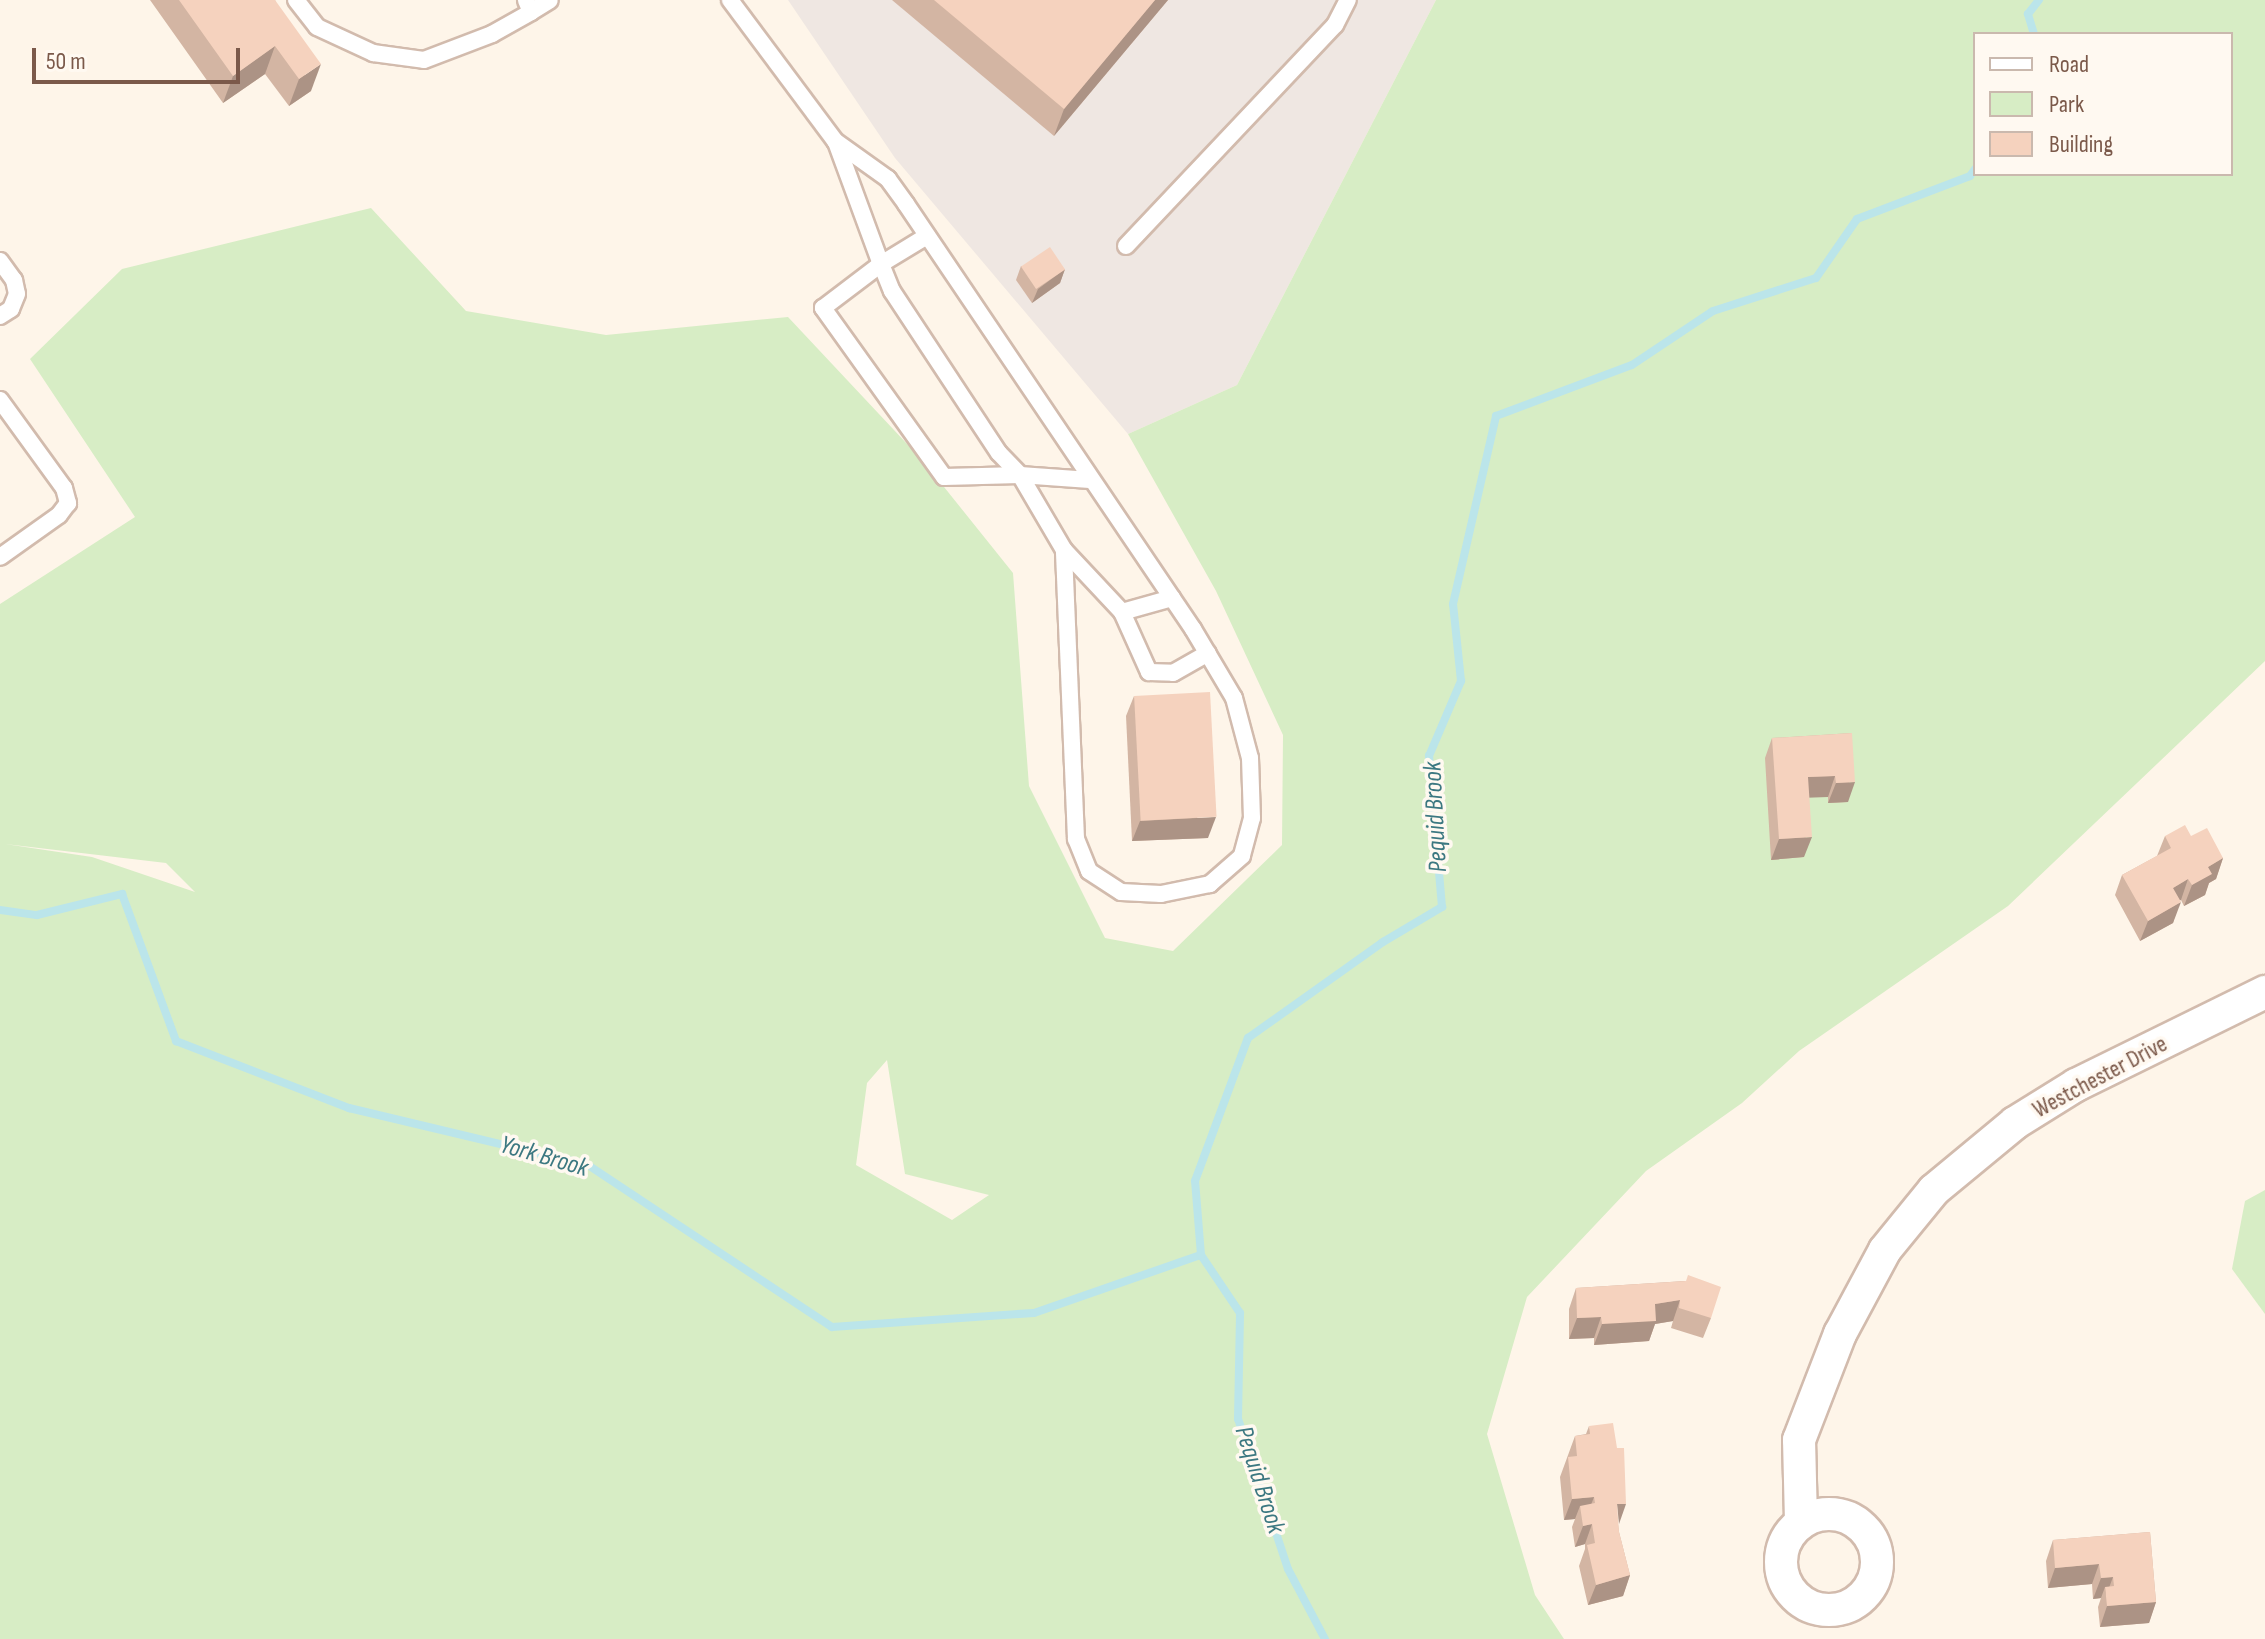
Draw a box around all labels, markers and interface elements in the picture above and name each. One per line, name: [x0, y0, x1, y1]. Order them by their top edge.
scale bar: [36, 32, 244, 82]
legend: [1973, 32, 2233, 176]
text: 50 m: [46, 47, 86, 76]
text: Road: [2049, 50, 2089, 79]
text: Park: [2049, 90, 2084, 119]
text: Building: [2049, 130, 2113, 159]
water label: Pequid Brook: [1418, 761, 1454, 873]
street label: Westchester Drive: [2028, 1030, 2172, 1124]
water label: York Brook: [496, 1130, 592, 1184]
water label: Pequid Brook: [1227, 1423, 1291, 1537]

